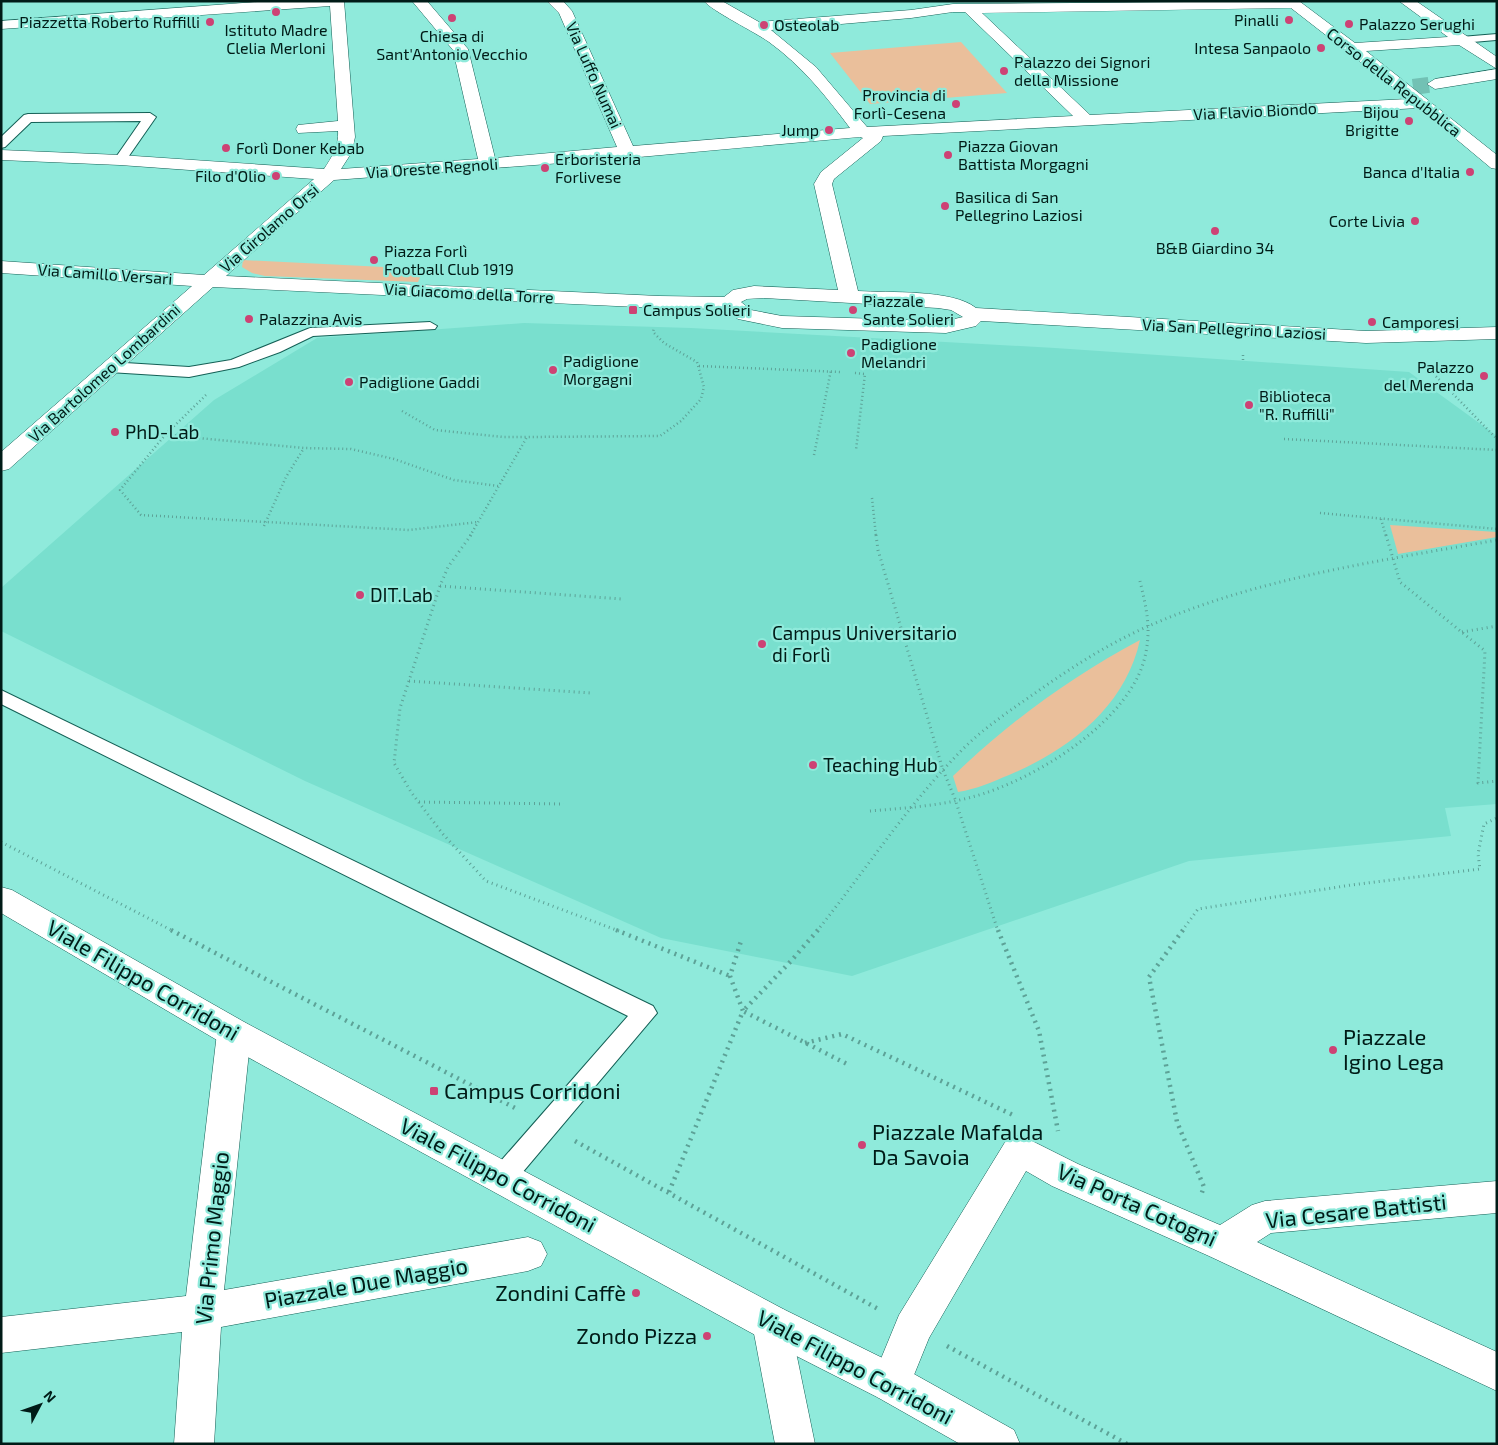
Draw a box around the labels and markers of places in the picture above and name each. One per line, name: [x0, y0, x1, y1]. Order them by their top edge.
marker: Istituto Madre Clelia Merloni: [270, 6, 282, 18]
place label: Pinalli: [1234, 10, 1279, 29]
place label: Piazzetta Roberto Ruffilli: [19, 12, 200, 31]
marker: Chiesa di Sant'Antonio Vecchio: [446, 12, 458, 24]
marker: Pinalli: [1283, 14, 1295, 26]
place label: Palazzo Serughi: [1359, 14, 1475, 33]
place label: Osteolab: [774, 15, 839, 34]
marker: Piazzetta Roberto Ruffilli: [204, 16, 216, 28]
marker: Palazzo Serughi: [1343, 18, 1355, 30]
marker: Osteolab: [758, 19, 770, 31]
place label: Istituto Madre Clelia Merloni: [224, 20, 328, 57]
place label: Chiesa di Sant'Antonio Vecchio: [376, 26, 528, 63]
place label: Intesa Sanpaolo: [1194, 38, 1311, 57]
marker: Intesa Sanpaolo: [1315, 42, 1327, 54]
place label: Palazzo dei Signori della Missione: [1014, 52, 1151, 89]
marker: Palazzo dei Signori della Missione: [998, 65, 1010, 77]
place label: Provincia di Forlì-Cesena: [854, 85, 946, 122]
marker: Provincia di Forlì-Cesena: [950, 98, 962, 110]
place label: Bijou Brigitte: [1345, 102, 1399, 139]
marker: Bijou Brigitte: [1403, 115, 1415, 127]
place label: Jump: [781, 120, 819, 139]
marker: Jump: [823, 124, 835, 136]
place label: Piazza Giovan Battista Morgagni: [958, 136, 1089, 173]
place label: Forlì Doner Kebab: [236, 138, 364, 157]
marker: Forlì Doner Kebab: [220, 142, 232, 154]
place label: Erboristeria Forlivese: [555, 149, 641, 186]
marker: Piazza Giovan Battista Morgagni: [942, 149, 954, 161]
marker: Erboristeria Forlivese: [539, 162, 551, 174]
place label: Banca d'Italia: [1363, 162, 1460, 181]
place label: Filo d'Olio: [195, 166, 266, 185]
marker: Banca d'Italia: [1464, 166, 1476, 178]
marker: Filo d'Olio: [270, 170, 282, 182]
place label: Basilica di San Pellegrino Laziosi: [955, 187, 1083, 224]
marker: Basilica di San Pellegrino Laziosi: [939, 200, 951, 212]
place label: Corte Livia: [1329, 211, 1405, 230]
marker: Corte Livia: [1409, 215, 1421, 227]
marker: B&B Giardino 34: [1209, 225, 1221, 237]
place label: B&B Giardino 34: [1156, 238, 1274, 257]
place label: Piazza Forlì Football Club 1919: [384, 241, 514, 278]
marker: Piazza Forlì Football Club 1919: [368, 254, 380, 266]
place label: Piazzale Sante Solieri: [863, 291, 954, 328]
place label: Campus Solieri: [643, 300, 751, 319]
marker: Campus Solieri: [627, 304, 639, 316]
marker: Piazzale Sante Solieri: [847, 304, 859, 316]
place label: Palazzina Avis: [259, 309, 362, 328]
place label: Camporesi: [1382, 312, 1459, 331]
marker: Palazzina Avis: [243, 313, 255, 325]
marker: Camporesi: [1366, 316, 1378, 328]
place label: Padiglione Melandri: [861, 334, 937, 371]
marker: Padiglione Melandri: [845, 347, 857, 359]
place label: Padiglione Morgagni: [563, 351, 639, 388]
place label: Palazzo del Merenda: [1384, 357, 1474, 394]
marker: Padiglione Morgagni: [547, 364, 559, 376]
marker: Palazzo del Merenda: [1478, 370, 1490, 382]
place label: Padiglione Gaddi: [359, 372, 480, 391]
marker: Padiglione Gaddi: [343, 376, 355, 388]
place label: Biblioteca "R. Ruffilli": [1259, 386, 1335, 423]
marker: Biblioteca "R. Ruffilli": [1243, 399, 1255, 411]
place label: PhD-Lab: [125, 420, 199, 443]
marker: PhD-Lab: [109, 426, 121, 438]
place label: DIT.Lab: [370, 583, 433, 606]
marker: DIT.Lab: [354, 589, 366, 601]
place label: Campus Universitario di Forlì: [772, 621, 957, 666]
marker: Campus Universitario di Forlì: [756, 638, 768, 650]
place label: Teaching Hub: [823, 753, 938, 776]
marker: Teaching Hub: [807, 759, 819, 771]
place label: Piazzale Igino Lega: [1343, 1023, 1444, 1074]
marker: Piazzale Igino Lega: [1327, 1044, 1339, 1056]
place label: Campus Corridoni: [444, 1077, 621, 1103]
marker: Campus Corridoni: [428, 1085, 440, 1097]
place label: Piazzale Mafalda Da Savoia: [872, 1118, 1043, 1169]
marker: Piazzale Mafalda Da Savoia: [856, 1139, 868, 1151]
place label: Zondini Caffè: [495, 1279, 626, 1305]
marker: Zondini Caffè: [630, 1287, 642, 1299]
place label: Zondo Pizza: [576, 1322, 697, 1348]
marker: Zondo Pizza: [701, 1330, 713, 1342]

